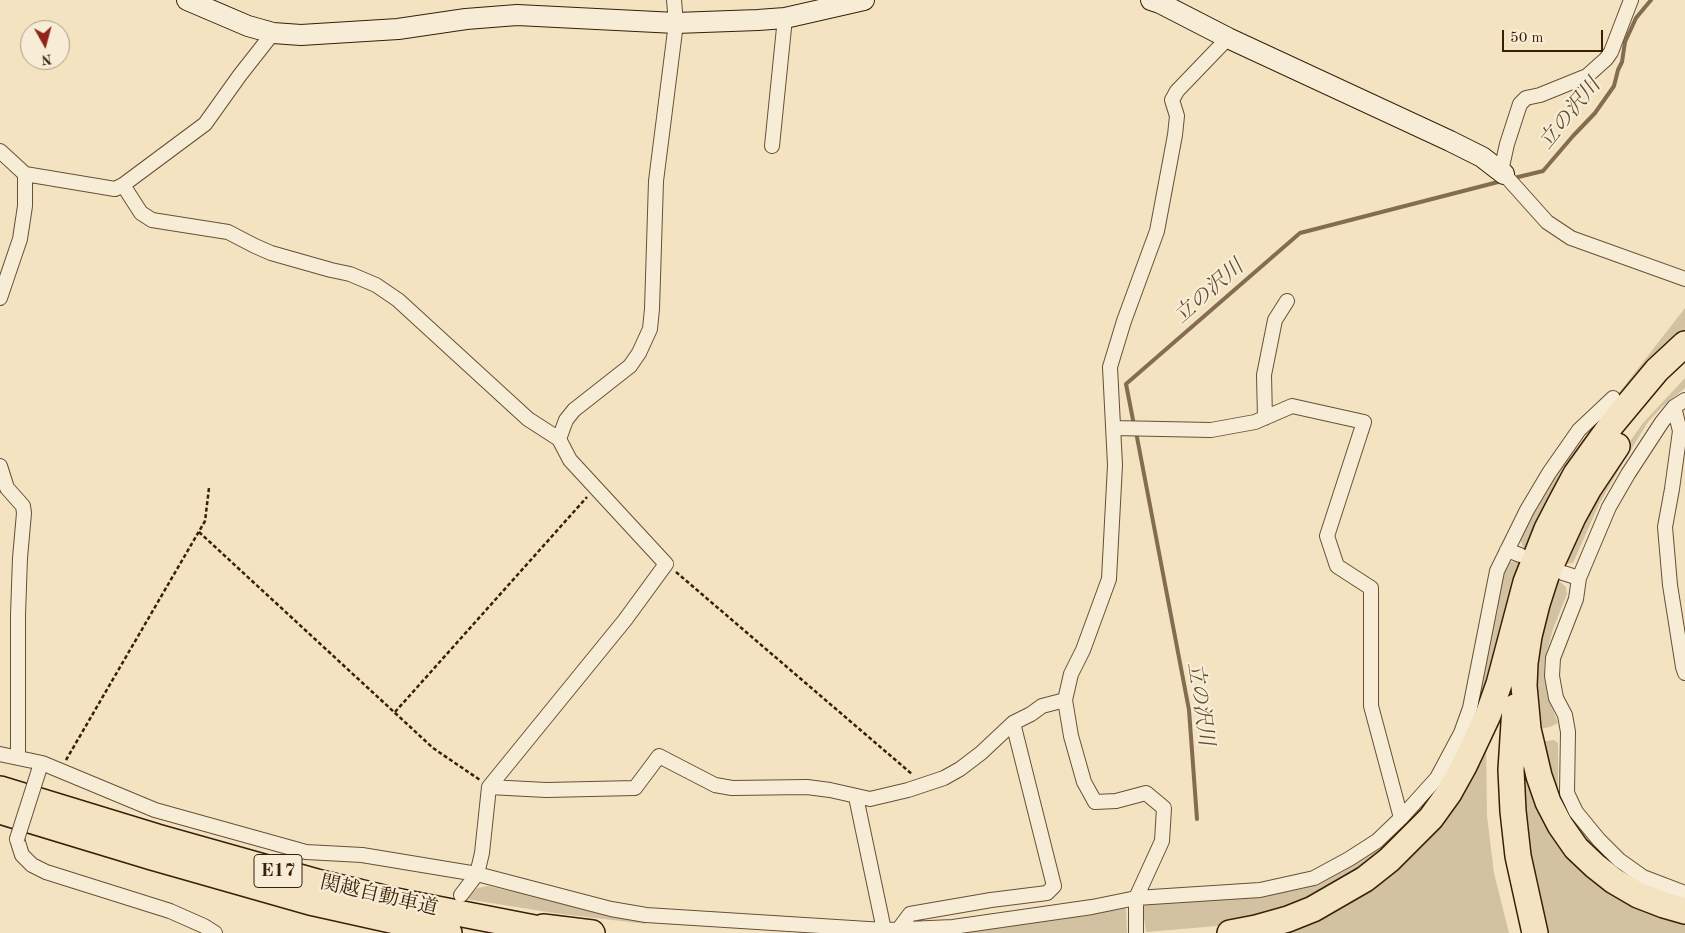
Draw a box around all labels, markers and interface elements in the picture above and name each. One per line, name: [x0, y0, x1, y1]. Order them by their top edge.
north arrow: [20, 20, 70, 70]
scale bar: [1505, 20, 1606, 52]
text: 50 m: [1510, 31, 1544, 46]
text: N: [41, 51, 53, 66]
water label: 立の沢川: [1534, 73, 1606, 155]
water label: 立の沢川: [1169, 255, 1249, 329]
water label: 立の沢川: [1182, 661, 1218, 747]
road number: E17: [254, 854, 302, 888]
street label: 関越自動車道: [318, 871, 440, 921]

